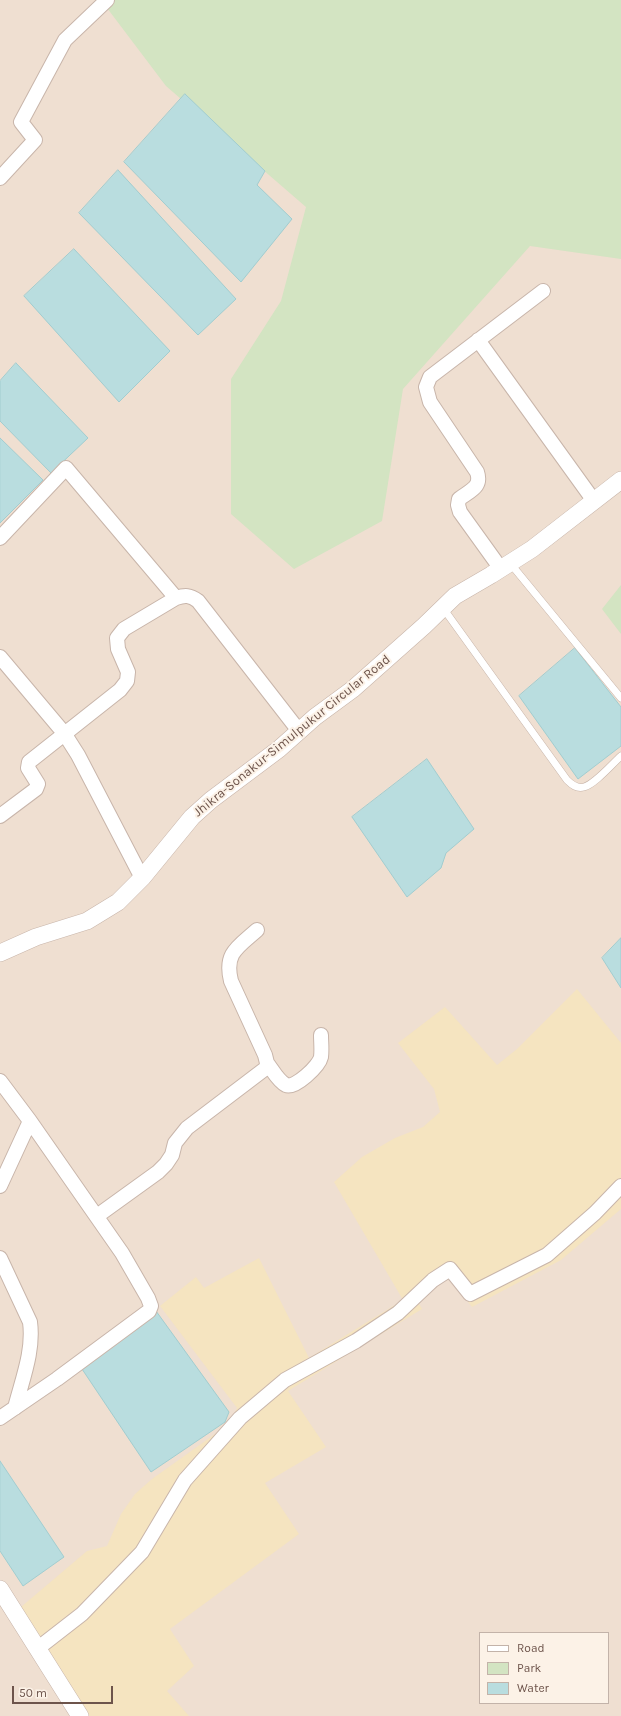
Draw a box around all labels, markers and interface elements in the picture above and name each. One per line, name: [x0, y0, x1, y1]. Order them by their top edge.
street label: Jhikra-Sonakur-Simulpukur Circular Road: [191, 652, 393, 820]
legend: [479, 1632, 609, 1704]
text: Road: [517, 1641, 545, 1655]
text: Park: [517, 1661, 541, 1675]
scale bar: [14, 1678, 115, 1704]
text: Water: [517, 1681, 549, 1695]
text: 50 m: [19, 1686, 47, 1700]

